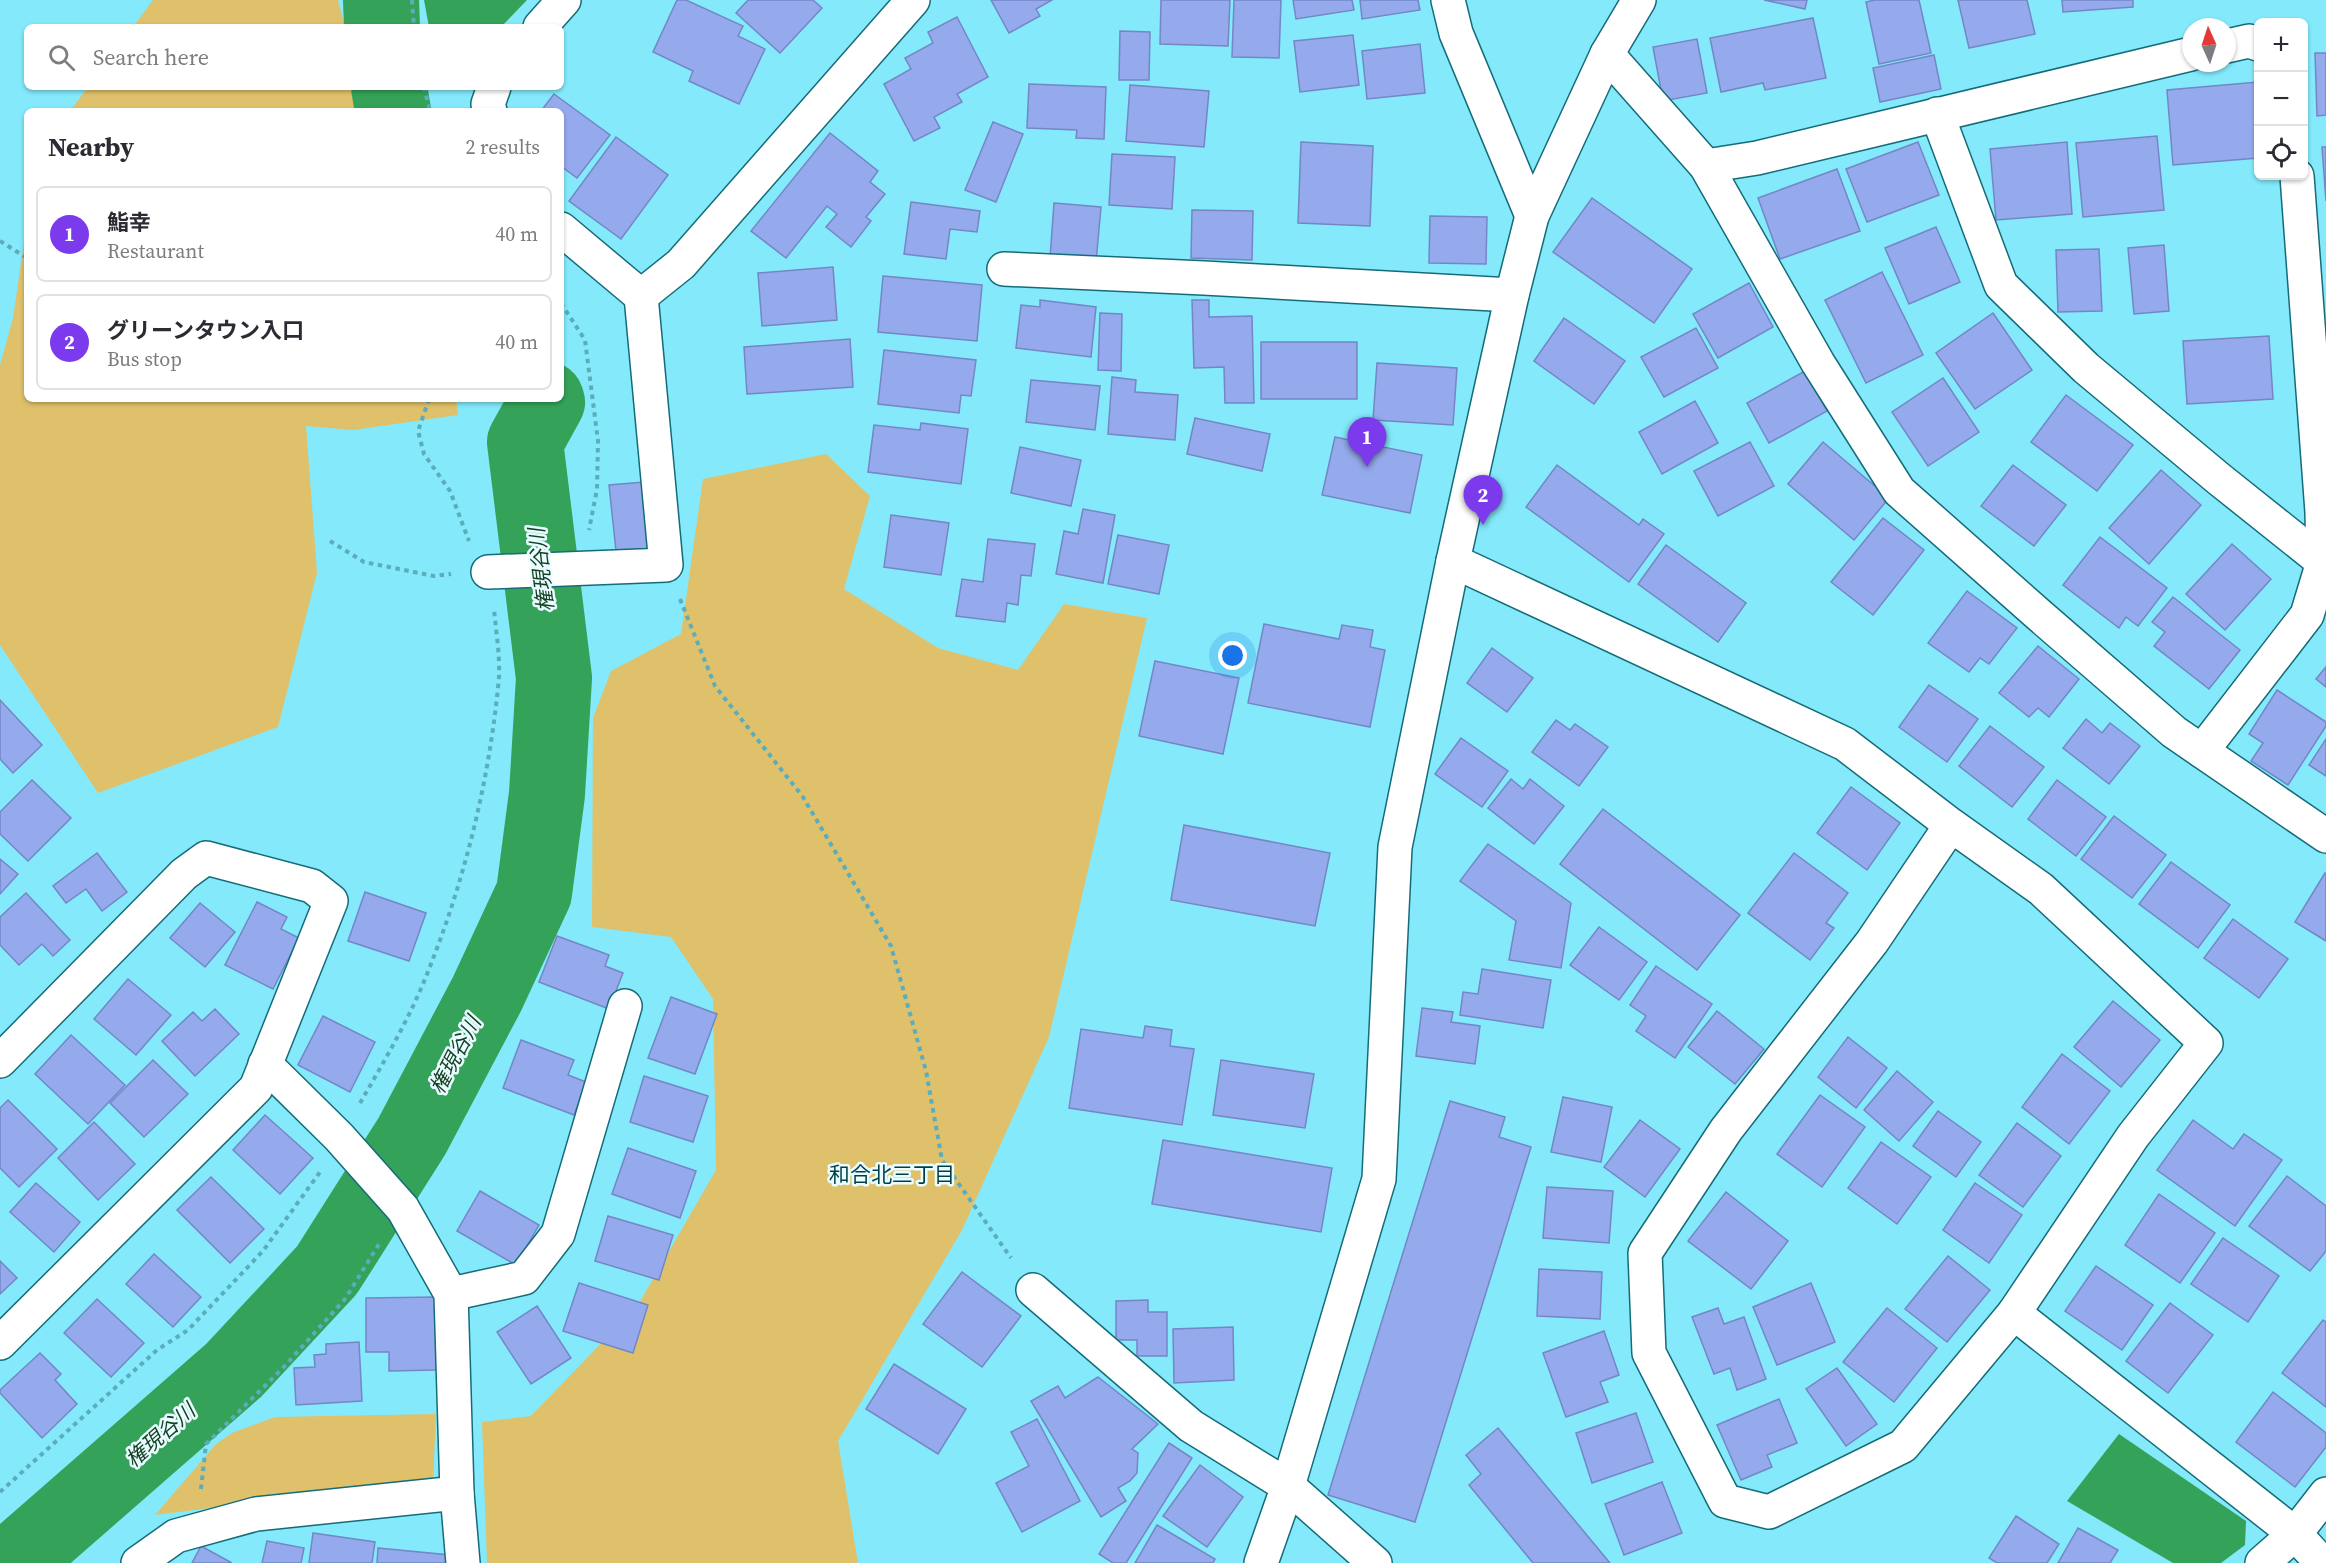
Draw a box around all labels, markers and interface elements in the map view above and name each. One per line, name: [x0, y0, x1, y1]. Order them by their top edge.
north arrow: [2182, 18, 2236, 72]
map controls: [2254, 18, 2308, 180]
button: +: [2254, 18, 2308, 72]
search box: [24, 24, 564, 90]
icon: search: [45, 41, 78, 74]
text: Search here: [93, 42, 209, 72]
button: −: [2254, 72, 2308, 126]
button: locate: [2254, 126, 2308, 180]
text: Nearby: [48, 129, 134, 165]
text: 2 results: [465, 133, 540, 161]
text: 鮨幸: [107, 207, 151, 237]
text: 1: [64, 220, 75, 248]
text: 40 m: [495, 220, 538, 248]
text: Restaurant: [107, 237, 204, 265]
text: グリーンタウン入口: [107, 315, 304, 345]
text: 2: [64, 328, 75, 356]
text: 40 m: [495, 328, 538, 356]
text: Bus stop: [107, 345, 182, 373]
pin: 1: [1348, 418, 1386, 467]
pin: 2: [1464, 476, 1502, 525]
water label: 権現谷川: [521, 525, 561, 613]
your location: [1218, 641, 1247, 670]
water label: 権現谷川: [422, 1009, 488, 1099]
district label: 和合北三丁目: [829, 1160, 955, 1189]
water label: 権現谷川: [119, 1395, 203, 1473]

